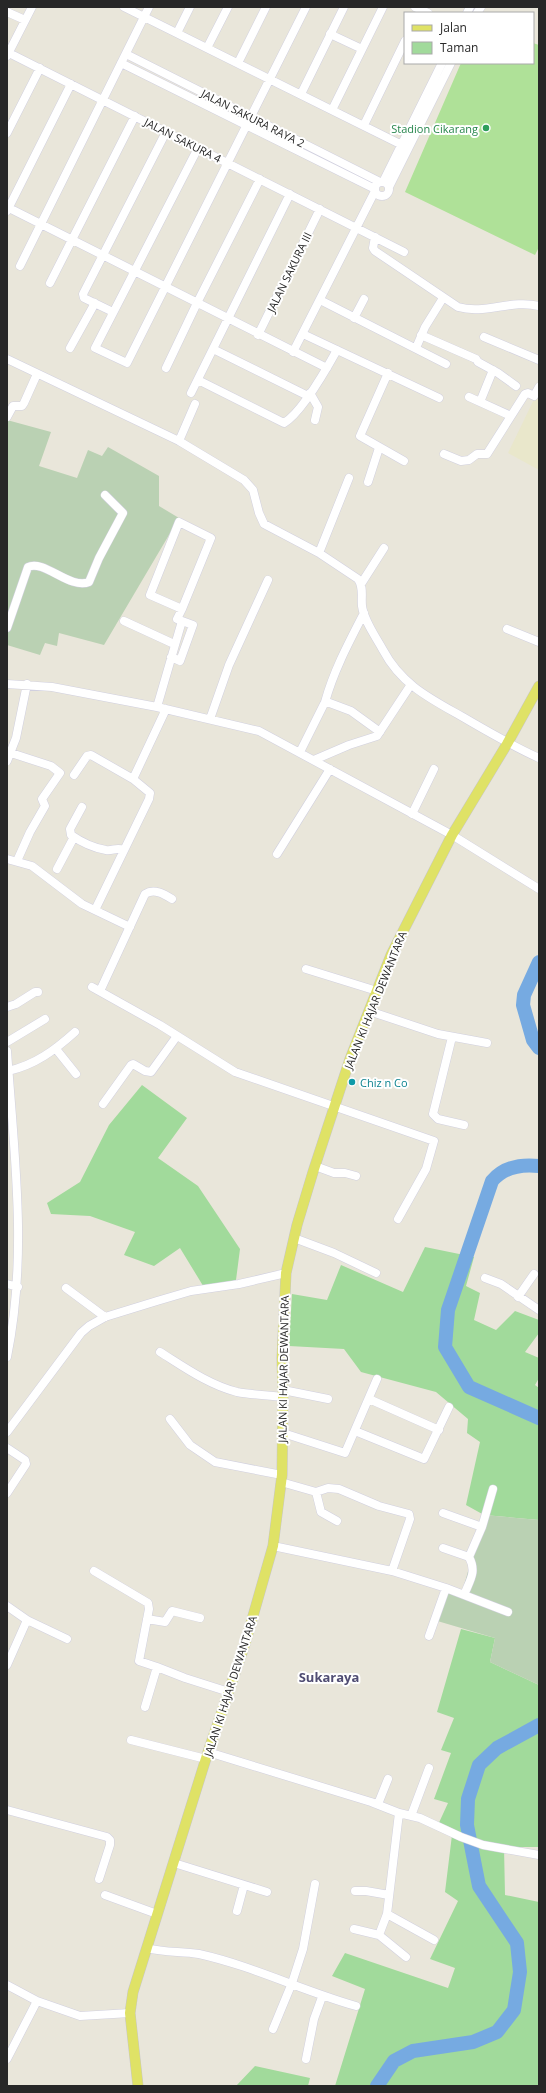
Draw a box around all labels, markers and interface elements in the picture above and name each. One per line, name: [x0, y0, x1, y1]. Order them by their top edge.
legend: [404, 12, 534, 64]
text: Jalan: [439, 19, 467, 36]
text: Taman: [440, 39, 478, 56]
street label: JALAN SAKURA RAYA 2: [198, 85, 307, 151]
street label: JALAN SAKURA 4: [141, 114, 225, 166]
place label: Stadion Cikarang: [391, 121, 478, 136]
marker: Stadion Cikarang: [481, 123, 491, 133]
street label: JALAN SAKURA III: [263, 229, 315, 315]
street label: JALAN KI HAJAR DEWANTARA: [340, 929, 410, 1072]
place label: Chiz n Co: [360, 1075, 408, 1090]
marker: Chiz n Co: [347, 1077, 357, 1087]
street label: JALAN KI HAJAR DEWANTARA: [274, 1295, 292, 1444]
street label: JALAN KI HAJAR DEWANTARA: [200, 1614, 260, 1759]
district label: Sukaraya: [299, 1668, 359, 1686]

